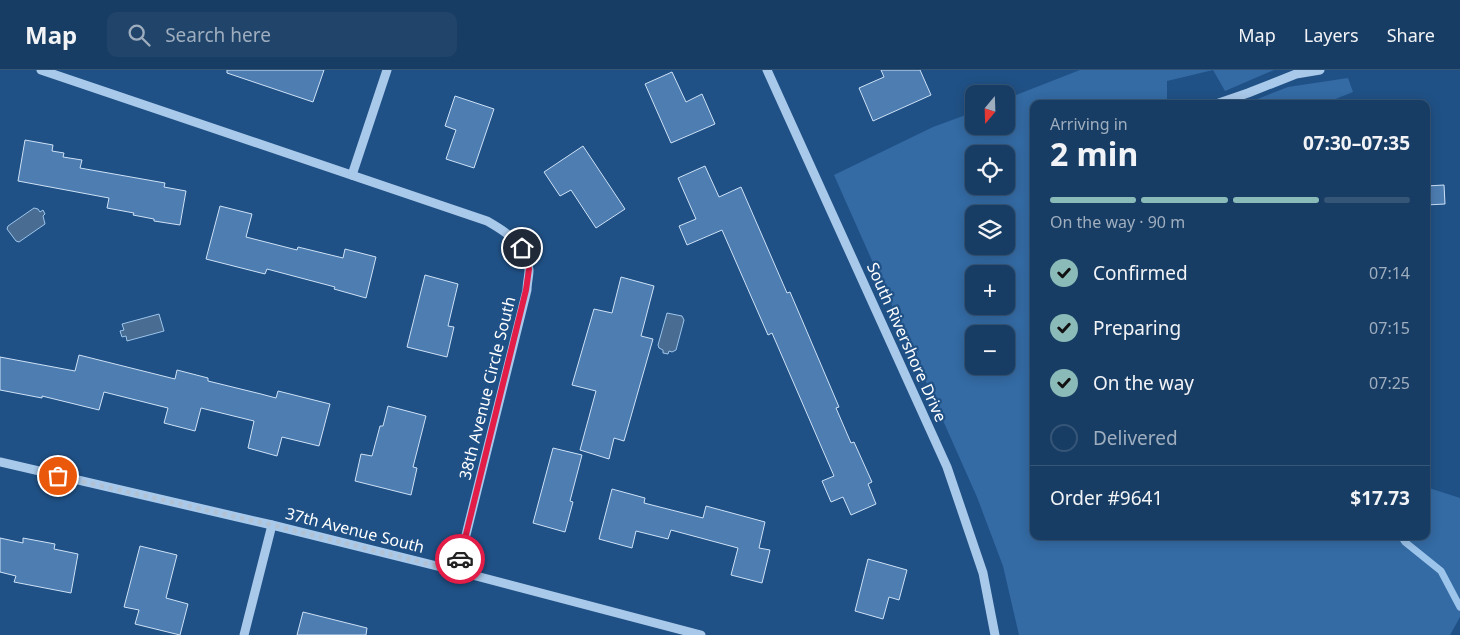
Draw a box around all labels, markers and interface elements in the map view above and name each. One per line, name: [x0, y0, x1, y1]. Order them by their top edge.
search box: [107, 12, 457, 57]
text: Map: [25, 18, 77, 51]
icon: search: [125, 21, 153, 49]
text: Search here: [165, 22, 271, 48]
text: Map: [1238, 23, 1276, 47]
text: Layers: [1304, 23, 1359, 47]
text: Share: [1387, 23, 1435, 47]
north arrow: [965, 85, 1015, 135]
map controls: [965, 85, 1015, 375]
text: Arriving in: [1050, 113, 1128, 135]
text: 07:30–07:35: [1303, 130, 1410, 156]
text: 2 min: [1050, 132, 1138, 175]
button: locate: [965, 145, 1015, 195]
button: layers: [965, 205, 1015, 255]
text: On the way · 90 m: [1050, 211, 1185, 233]
pin: [501, 227, 543, 269]
icon: home: [508, 234, 536, 262]
street label: South Rivershore Drive: [862, 259, 952, 425]
icon: check: [1050, 259, 1078, 287]
text: Confirmed: [1093, 260, 1188, 286]
text: 07:14: [1369, 262, 1410, 284]
button: +: [965, 265, 1015, 315]
street label: 38th Avenue Circle South: [454, 294, 520, 482]
icon: check: [1050, 314, 1078, 342]
text: Preparing: [1093, 315, 1181, 341]
text: 07:15: [1369, 317, 1410, 339]
button: −: [965, 325, 1015, 375]
icon: check: [1050, 369, 1078, 397]
text: On the way: [1093, 370, 1194, 396]
text: 07:25: [1369, 372, 1410, 394]
text: Delivered: [1093, 425, 1178, 451]
pin: [37, 455, 79, 497]
icon: bag: [44, 462, 72, 490]
text: Order #9641: [1050, 485, 1163, 511]
text: $17.73: [1350, 485, 1410, 511]
street label: 37th Avenue South: [283, 502, 427, 558]
courier: [435, 534, 485, 584]
icon: car: [446, 545, 474, 573]

